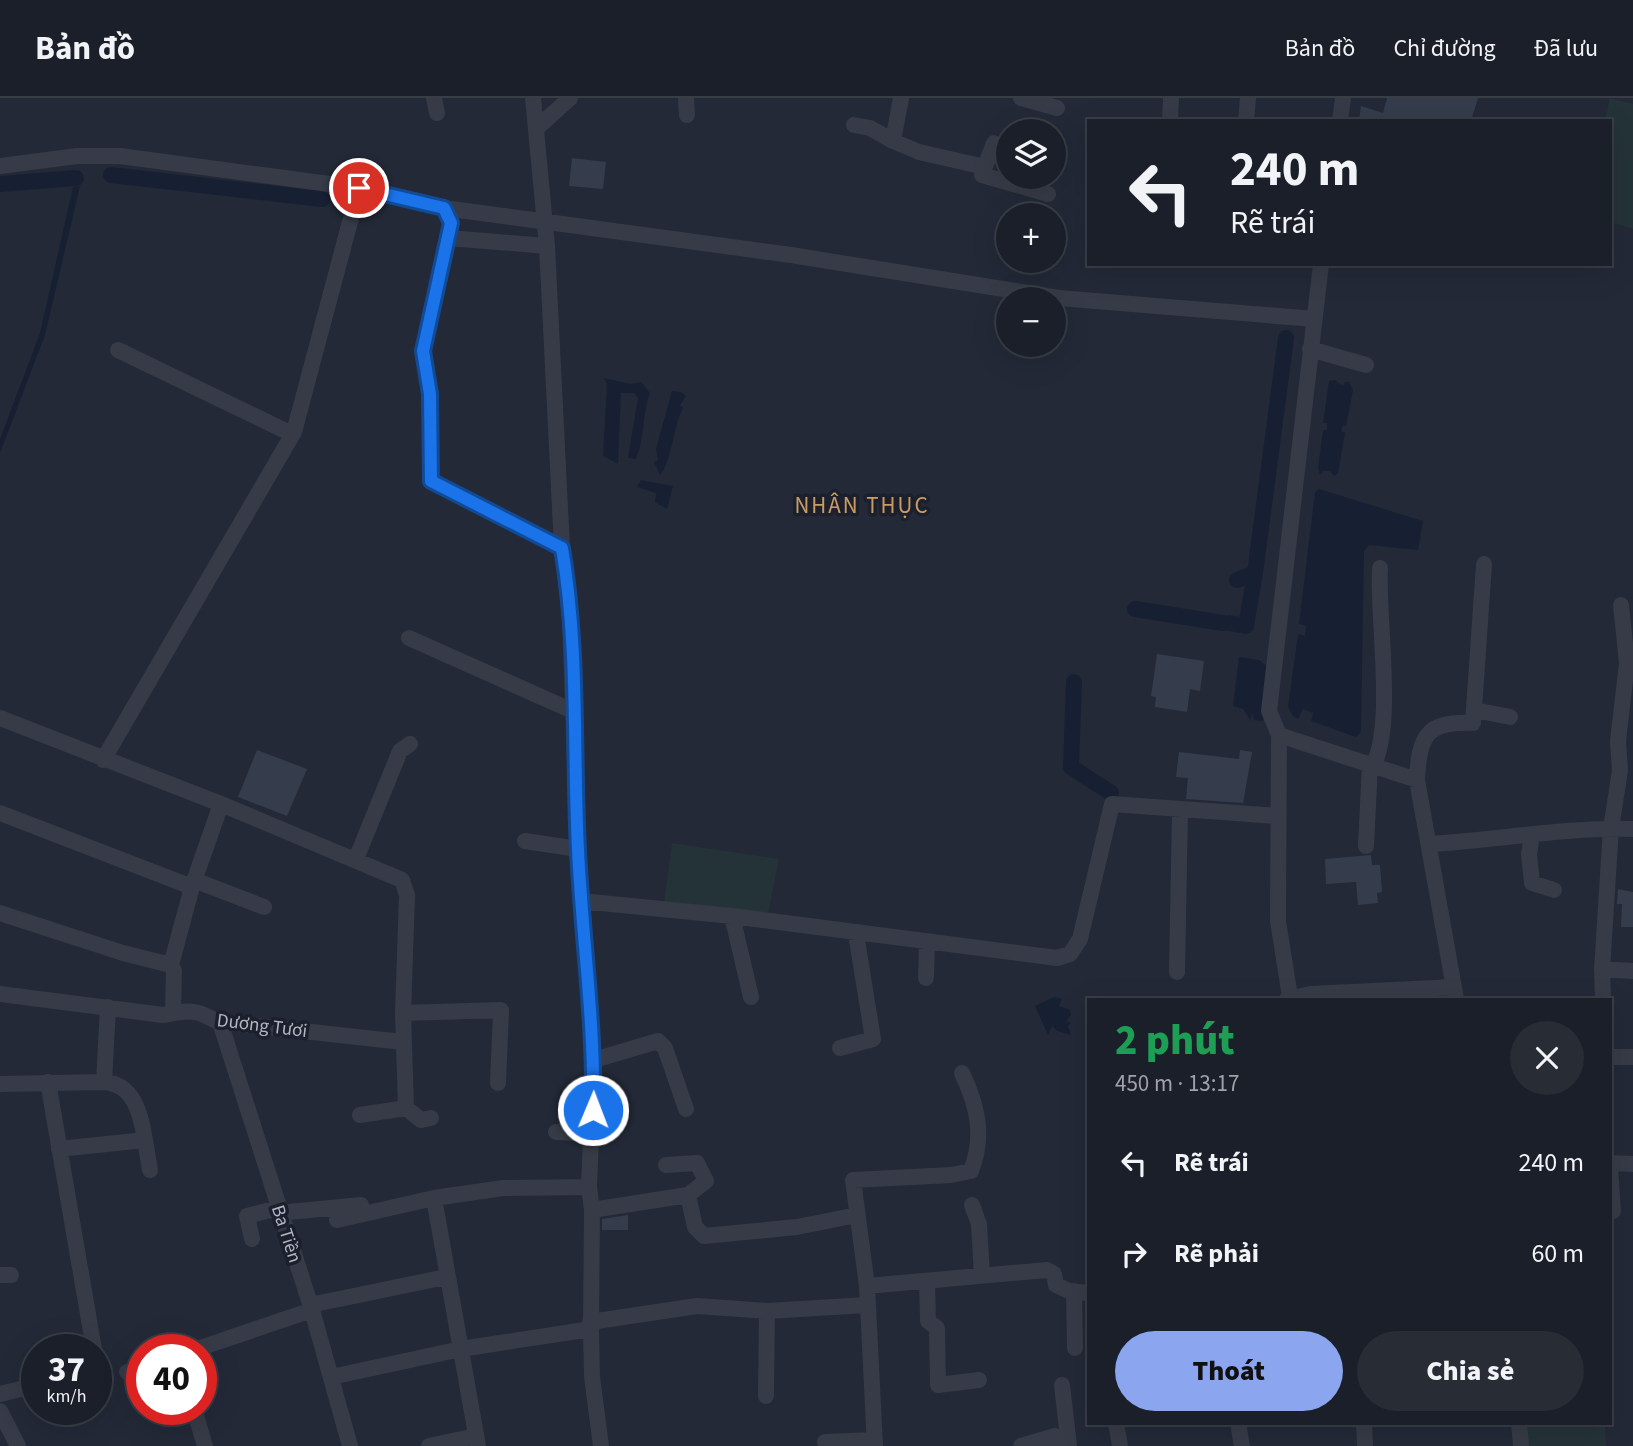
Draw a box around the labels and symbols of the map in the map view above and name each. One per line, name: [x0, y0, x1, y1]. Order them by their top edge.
pin: [329, 158, 389, 218]
district label: NHÂN THỤC: [794, 489, 930, 522]
street label: Dương Tươi: [215, 1007, 309, 1045]
position arrow: [556, 1073, 630, 1147]
street label: Ba Tiền: [264, 1202, 308, 1266]
speed limit sign: 40: [126, 1334, 217, 1425]

